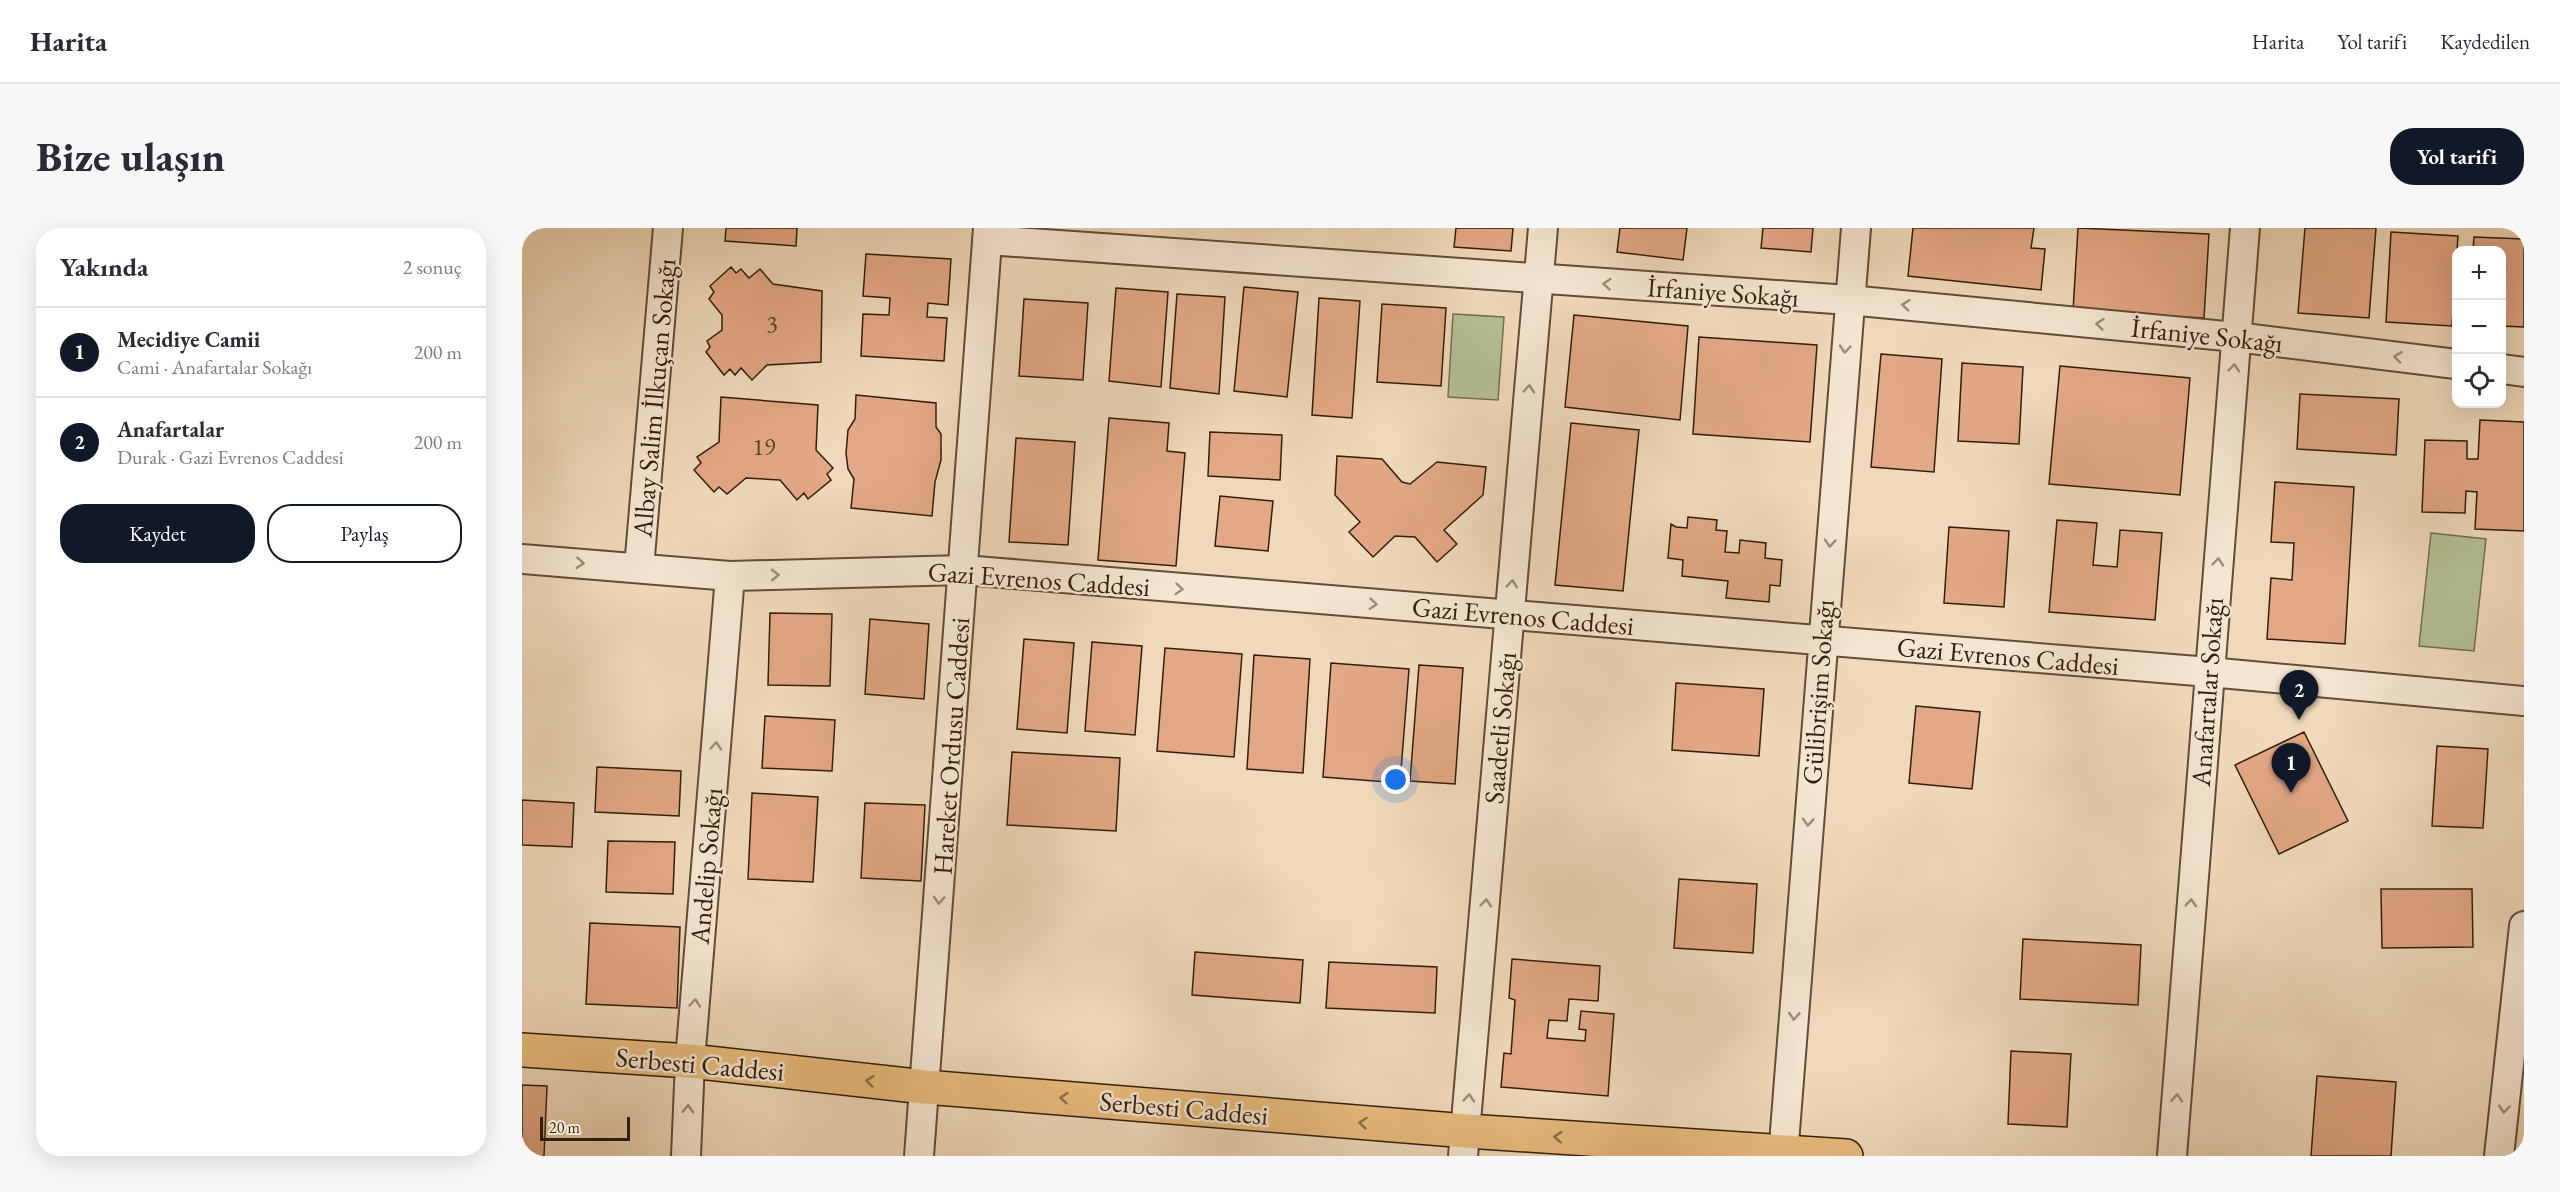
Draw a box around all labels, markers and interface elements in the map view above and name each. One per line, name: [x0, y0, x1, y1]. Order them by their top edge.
text: Harita: [30, 23, 107, 59]
text: Harita: [2252, 28, 2304, 55]
text: Yol tarifi: [2337, 28, 2407, 55]
text: Kaydedilen: [2440, 28, 2530, 55]
button: Yol tarifi: [2390, 128, 2524, 185]
text: Bize ulaşın: [36, 129, 225, 184]
map controls: [2452, 246, 2506, 408]
button: +: [2452, 246, 2506, 300]
text: Yakında: [60, 250, 148, 284]
text: 2 sonuç: [403, 254, 462, 280]
street label: Albay Salim İlkuçan Sokağı: [624, 257, 684, 540]
street label: İrfaniye Sokağı: [1646, 269, 1800, 315]
one-way arrow: [1602, 278, 1611, 291]
one-way arrow: [1902, 299, 1911, 312]
button: −: [2452, 300, 2506, 354]
house number: 3: [766, 308, 778, 339]
street label: İrfaniye Sokağı: [2130, 310, 2285, 360]
one-way arrow: [2096, 318, 2105, 331]
text: Mecidiye Camii: [117, 325, 260, 354]
text: 1: [74, 339, 85, 365]
text: 200 m: [414, 339, 462, 365]
one-way arrow: [1839, 345, 1852, 354]
one-way arrow: [2394, 351, 2403, 364]
text: Cami · Anafartalar Sokağı: [117, 354, 312, 380]
button: locate: [2452, 354, 2506, 408]
one-way arrow: [2227, 363, 2240, 372]
one-way arrow: [1522, 385, 1535, 394]
text: Anafartalar: [117, 415, 224, 444]
text: 2: [74, 429, 85, 455]
text: 200 m: [414, 429, 462, 455]
house number: 19: [752, 431, 776, 462]
text: Durak · Gazi Evrenos Caddesi: [117, 444, 344, 470]
button: Kaydet: [60, 504, 255, 563]
button: Paylaş: [267, 504, 462, 563]
one-way arrow: [1824, 539, 1837, 548]
street label: Gazi Evrenos Caddesi: [927, 554, 1152, 604]
one-way arrow: [576, 557, 585, 570]
one-way arrow: [2211, 558, 2224, 567]
one-way arrow: [770, 568, 779, 581]
one-way arrow: [1506, 579, 1519, 588]
one-way arrow: [1174, 582, 1183, 595]
street label: Gazi Evrenos Caddesi: [1411, 589, 1636, 643]
street label: Anafartalar Sokağı: [2183, 596, 2231, 789]
one-way arrow: [1369, 597, 1378, 610]
street label: Gülibrişim Sokağı: [1794, 598, 1842, 786]
street label: Hareket Ordusu Caddesi: [925, 616, 977, 876]
street label: Gazi Evrenos Caddesi: [1896, 629, 2121, 683]
street label: Saadetli Sokağı: [1476, 650, 1524, 806]
pin: 2: [2280, 670, 2318, 720]
one-way arrow: [709, 741, 722, 751]
pin: 1: [2272, 744, 2310, 793]
your location: [1381, 765, 1410, 794]
street label: Andelip Sokağı: [682, 786, 730, 947]
one-way arrow: [1802, 817, 1815, 826]
one-way arrow: [933, 896, 946, 905]
one-way arrow: [1479, 899, 1492, 908]
one-way arrow: [2184, 899, 2197, 908]
one-way arrow: [688, 999, 701, 1008]
one-way arrow: [1788, 1012, 1801, 1021]
street label: Serbesti Caddesi: [614, 1039, 786, 1089]
one-way arrow: [865, 1075, 874, 1088]
street label: Serbesti Caddesi: [1098, 1083, 1270, 1133]
one-way arrow: [1060, 1092, 1069, 1105]
one-way arrow: [1463, 1093, 1476, 1102]
one-way arrow: [2170, 1093, 2183, 1102]
one-way arrow: [681, 1104, 694, 1113]
one-way arrow: [2498, 1105, 2511, 1114]
scale bar: [540, 1114, 630, 1142]
text: 20 m: [549, 1117, 580, 1138]
one-way arrow: [1359, 1117, 1368, 1130]
one-way arrow: [1553, 1131, 1562, 1144]

